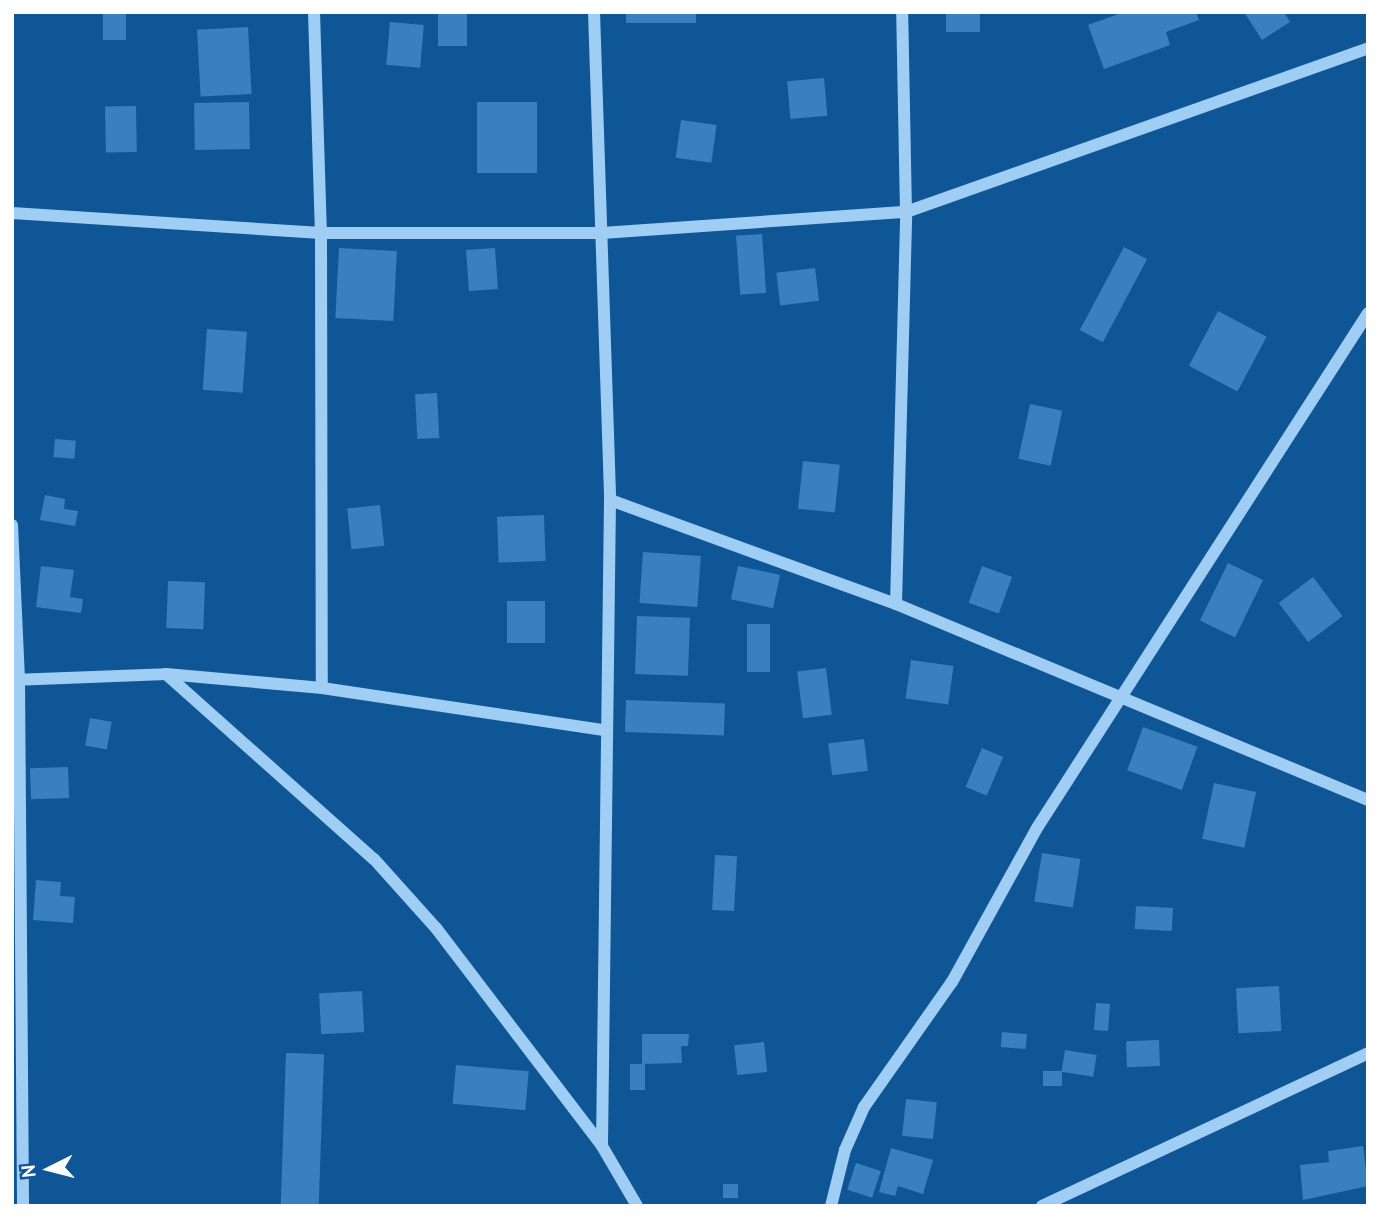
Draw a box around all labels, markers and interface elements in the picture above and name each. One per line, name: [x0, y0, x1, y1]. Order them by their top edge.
north arrow: [14, 1134, 84, 1204]
text: N: [16, 1164, 41, 1179]

